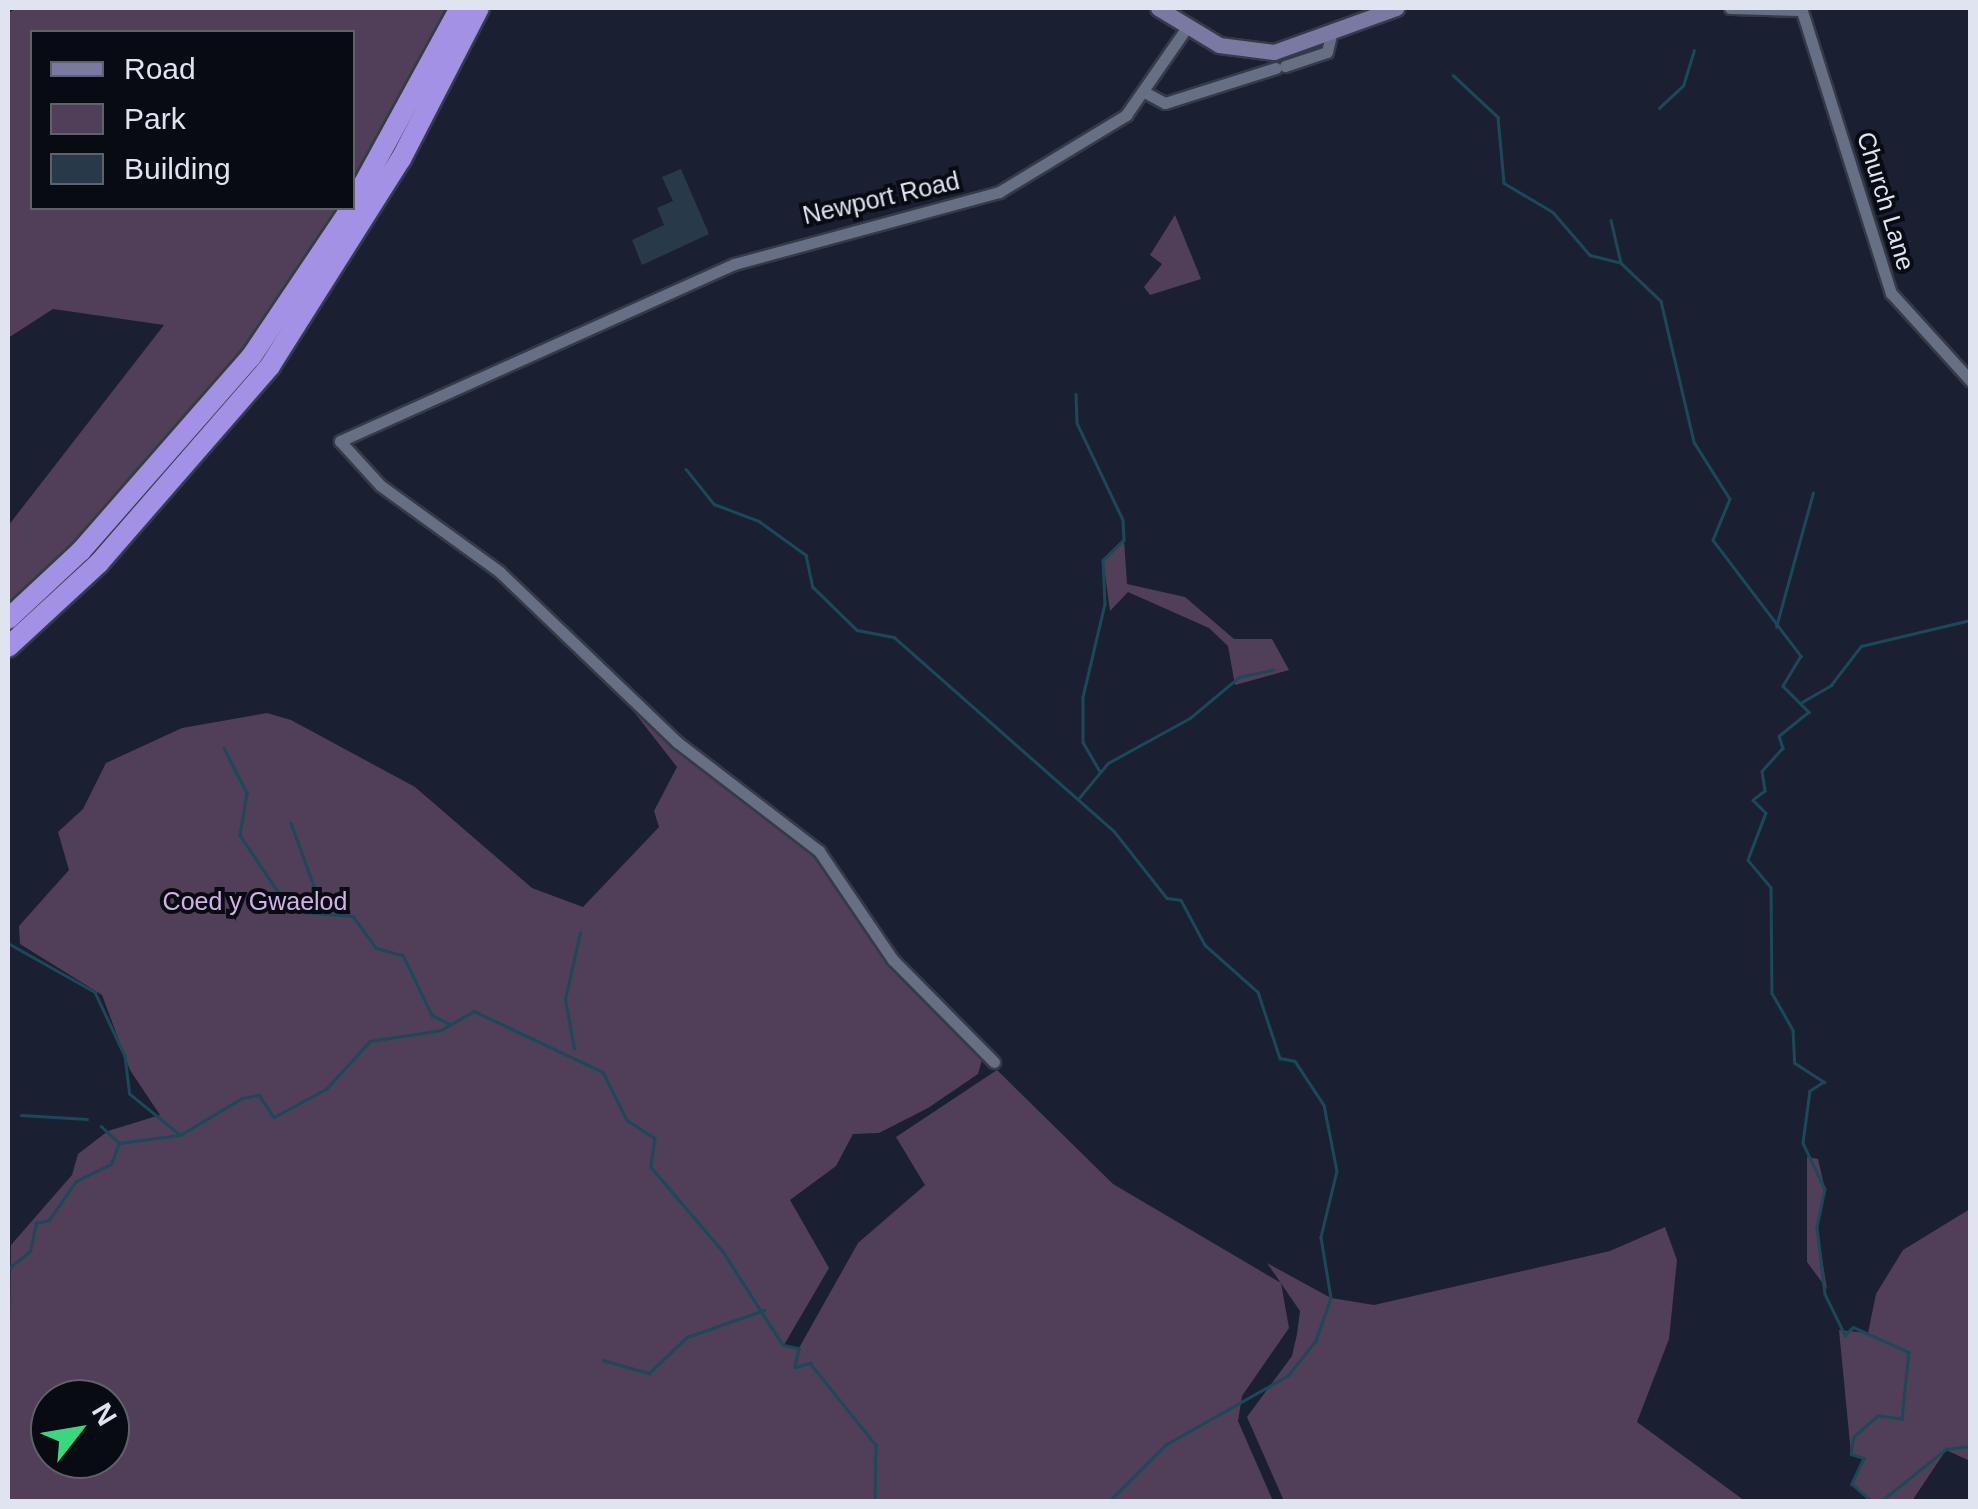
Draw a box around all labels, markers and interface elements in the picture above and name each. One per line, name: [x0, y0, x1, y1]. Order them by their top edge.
legend: [30, 30, 355, 210]
text: Road: [124, 52, 196, 85]
text: Park: [124, 102, 186, 135]
street label: Church Lane: [1851, 128, 1921, 274]
text: Building: [124, 152, 231, 185]
street label: Newport Road: [800, 165, 962, 231]
park label: Coed y Gwaelod: [163, 886, 347, 916]
north arrow: [30, 1379, 130, 1479]
text: N: [86, 1398, 123, 1431]

